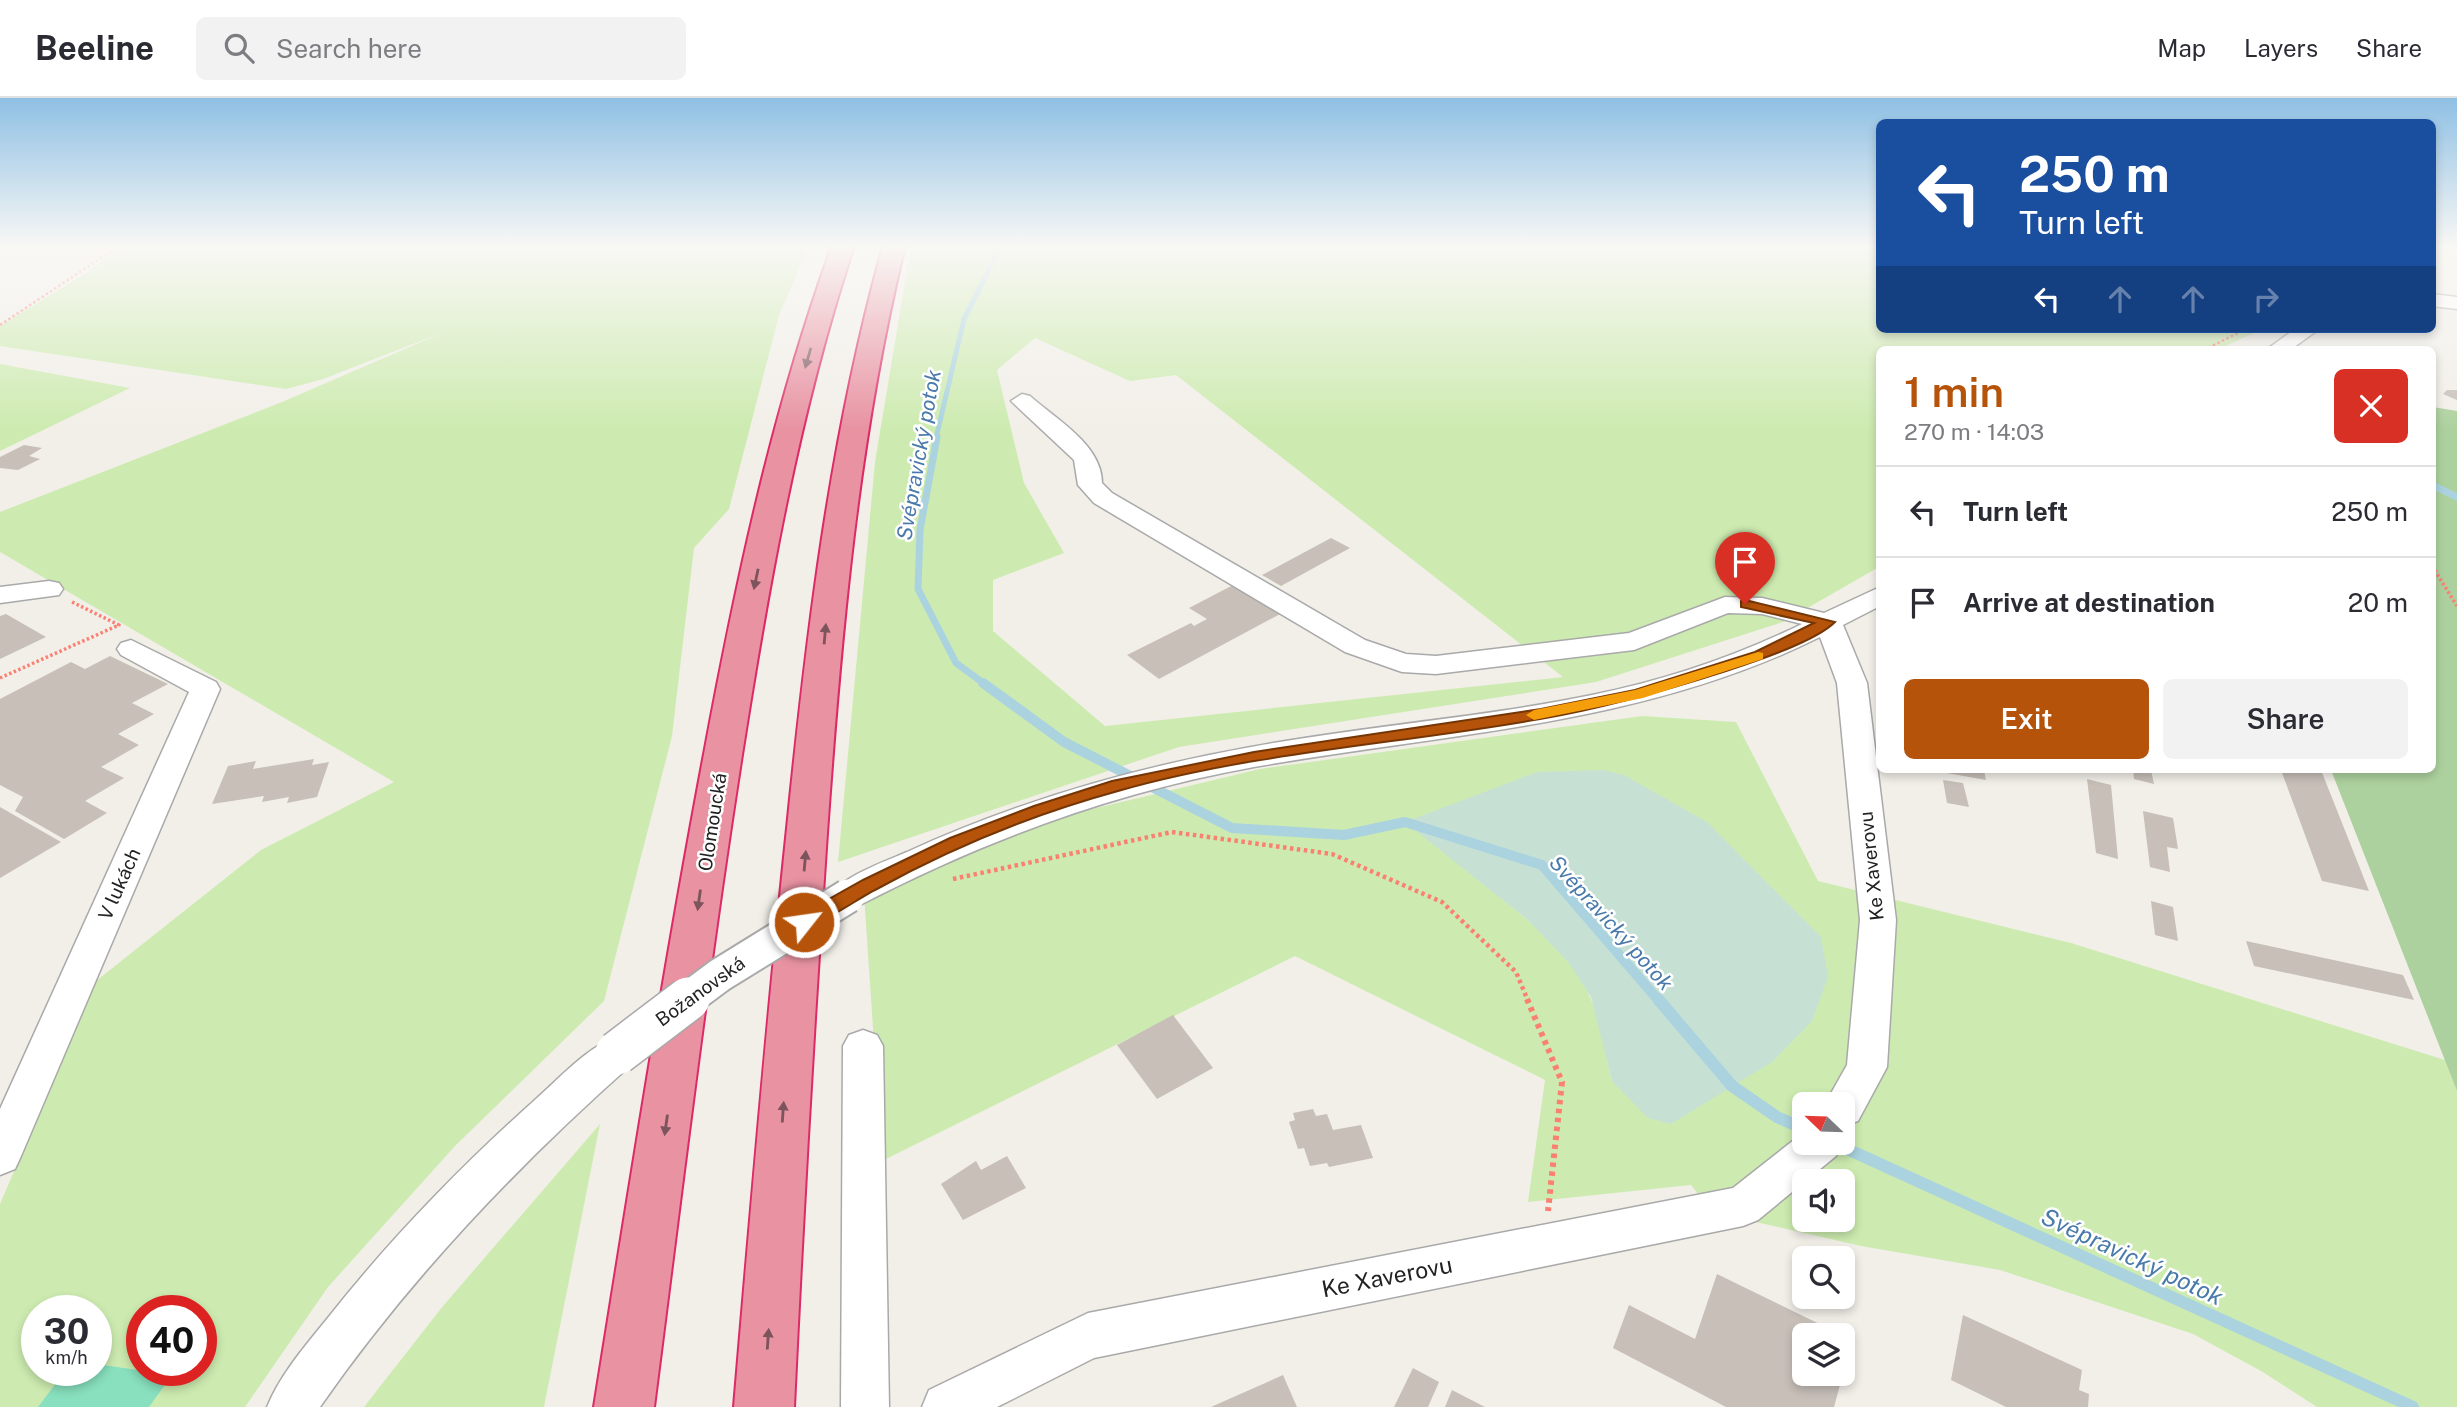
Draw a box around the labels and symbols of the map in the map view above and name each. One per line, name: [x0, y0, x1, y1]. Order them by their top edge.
one-way arrow: [802, 347, 813, 369]
water label: Svépravický potok: [891, 367, 946, 542]
pin: [1715, 532, 1775, 604]
one-way arrow: [750, 568, 761, 590]
one-way arrow: [820, 623, 831, 645]
street label: Olomoucká: [693, 771, 731, 873]
street label: Ke Xaverovu: [1854, 810, 1888, 922]
street label: V lukách: [93, 845, 145, 923]
one-way arrow: [800, 850, 811, 872]
water label: Svépravický potok: [1544, 850, 1679, 996]
position arrow: [767, 885, 841, 959]
one-way arrow: [693, 889, 704, 911]
street label: Božanovská: [651, 951, 749, 1031]
north arrow: [1792, 1092, 1855, 1155]
one-way arrow: [778, 1101, 789, 1123]
one-way arrow: [660, 1114, 671, 1136]
water label: Svépravický potok: [2037, 1202, 2228, 1310]
street label: Ke Xaverovu: [1319, 1251, 1455, 1302]
speed limit sign: 40: [126, 1295, 217, 1386]
one-way arrow: [763, 1328, 774, 1350]

